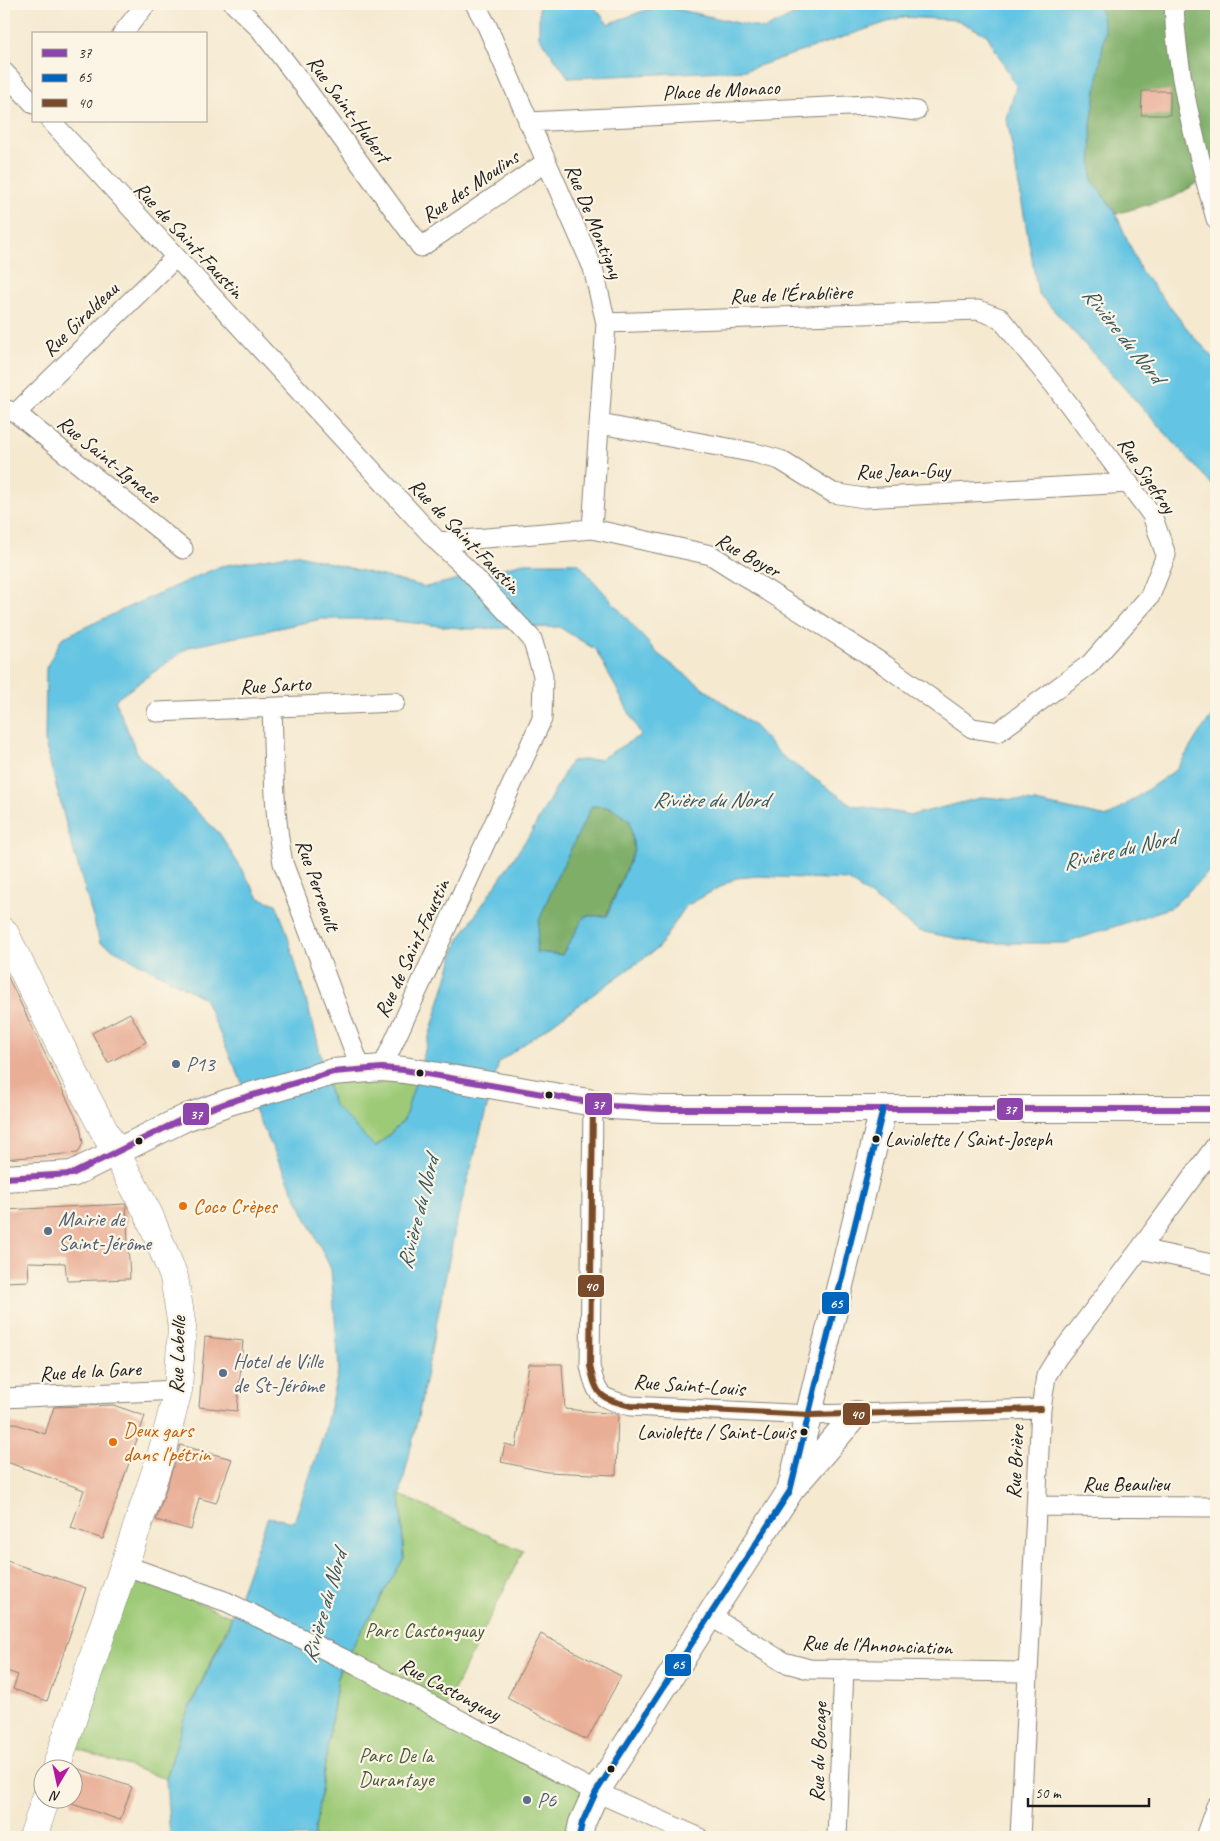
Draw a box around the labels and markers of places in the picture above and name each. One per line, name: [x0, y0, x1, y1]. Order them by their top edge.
place label: P13: [186, 1051, 216, 1077]
marker: P13: [170, 1058, 182, 1070]
unlabelled marker: [415, 1068, 425, 1078]
unlabelled marker: [544, 1090, 554, 1100]
place label: Laviolette / Saint-Joseph: [885, 1127, 1053, 1152]
marker: Laviolette / Saint-Joseph: [871, 1134, 881, 1144]
unlabelled marker: [134, 1136, 144, 1146]
place label: Coco Crèpes: [193, 1193, 279, 1219]
marker: Coco Crèpes: [177, 1200, 189, 1212]
place label: Mairie de Saint-Jérôme: [58, 1206, 153, 1256]
marker: Mairie de Saint-Jérôme: [42, 1225, 54, 1237]
place label: Hotel de Ville de St-Jérôme: [233, 1348, 326, 1398]
marker: Hotel de Ville de St-Jérôme: [217, 1367, 229, 1379]
place label: Deux gars dans l'pétrin: [123, 1417, 212, 1467]
place label: Laviolette / Saint-Louis: [637, 1420, 797, 1445]
marker: Laviolette / Saint-Louis: [799, 1427, 809, 1437]
marker: Deux gars dans l'pétrin: [107, 1436, 119, 1448]
unlabelled marker: [606, 1764, 616, 1774]
place label: P6: [537, 1787, 557, 1813]
marker: P6: [521, 1794, 533, 1806]

